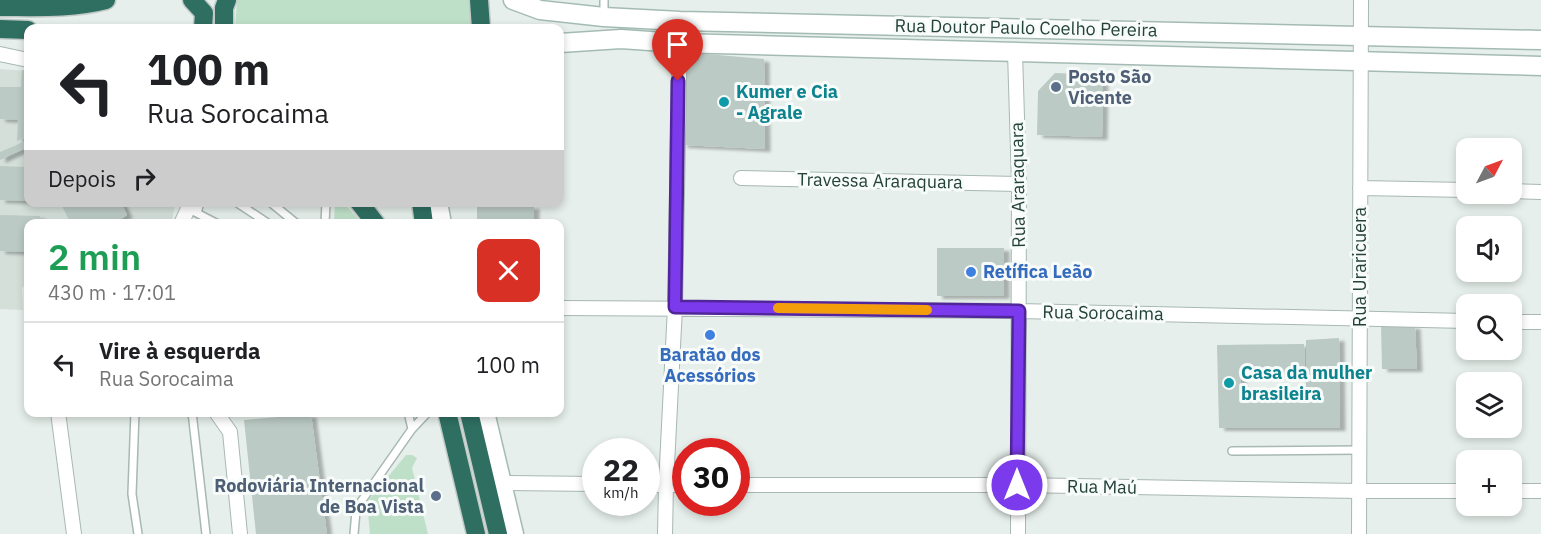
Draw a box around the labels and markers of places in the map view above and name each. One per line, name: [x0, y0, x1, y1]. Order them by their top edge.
pin: [652, 19, 703, 81]
place label: Posto São Vicente: [1068, 65, 1151, 109]
place label: Kumer e Cia - Agrale: [736, 80, 838, 124]
marker: Posto São Vicente: [1049, 80, 1063, 94]
marker: Kumer e Cia - Agrale: [717, 95, 731, 109]
place label: Retífica Leão: [983, 260, 1092, 283]
marker: Retífica Leão: [964, 265, 978, 279]
marker: Baratão dos Acessórios: [703, 328, 717, 342]
place label: Baratão dos Acessórios: [659, 343, 761, 387]
place label: Casa da mulher brasileira: [1241, 361, 1372, 405]
marker: Casa da mulher brasileira: [1222, 376, 1236, 390]
place label: Rodoviária Internacional de Boa Vista: [214, 474, 425, 518]
marker: Rodoviária Internacional de Boa Vista: [429, 489, 443, 503]

